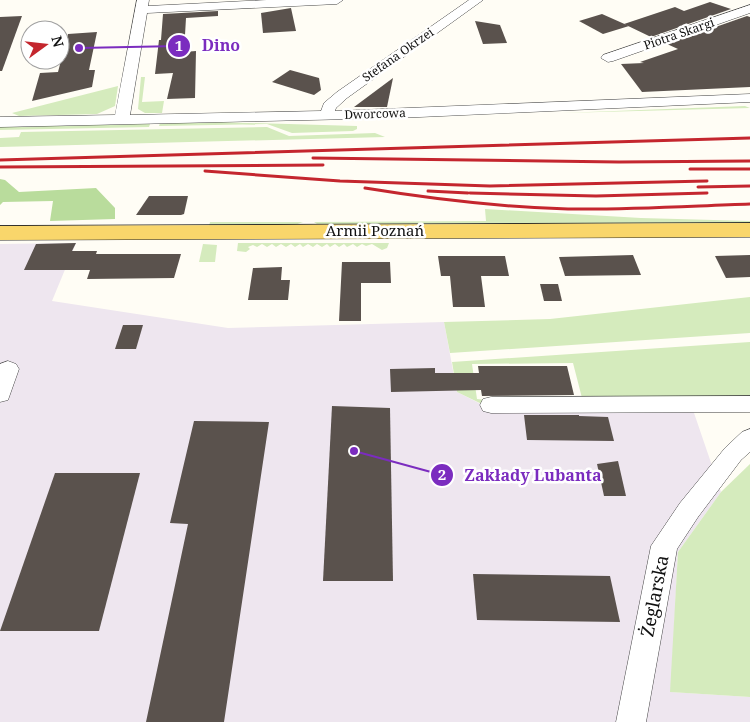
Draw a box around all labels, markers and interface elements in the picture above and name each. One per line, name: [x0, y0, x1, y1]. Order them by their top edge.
street label: Piotra Skargi: [641, 13, 717, 54]
north arrow: [20, 20, 70, 70]
street label: Stefana Okrzei: [358, 23, 437, 86]
callout: Dino: [167, 30, 250, 61]
text: N: [47, 34, 69, 49]
text: Dino: [202, 34, 240, 56]
text: 1: [175, 35, 183, 55]
street label: Dworcowa: [344, 104, 406, 123]
street label: Armii Poznań: [326, 220, 425, 240]
callout: Zakłady Lubanta: [430, 459, 612, 490]
text: 2: [438, 464, 446, 484]
text: Zakłady Lubanta: [464, 464, 602, 486]
street label: Żeglarska: [634, 553, 674, 639]

